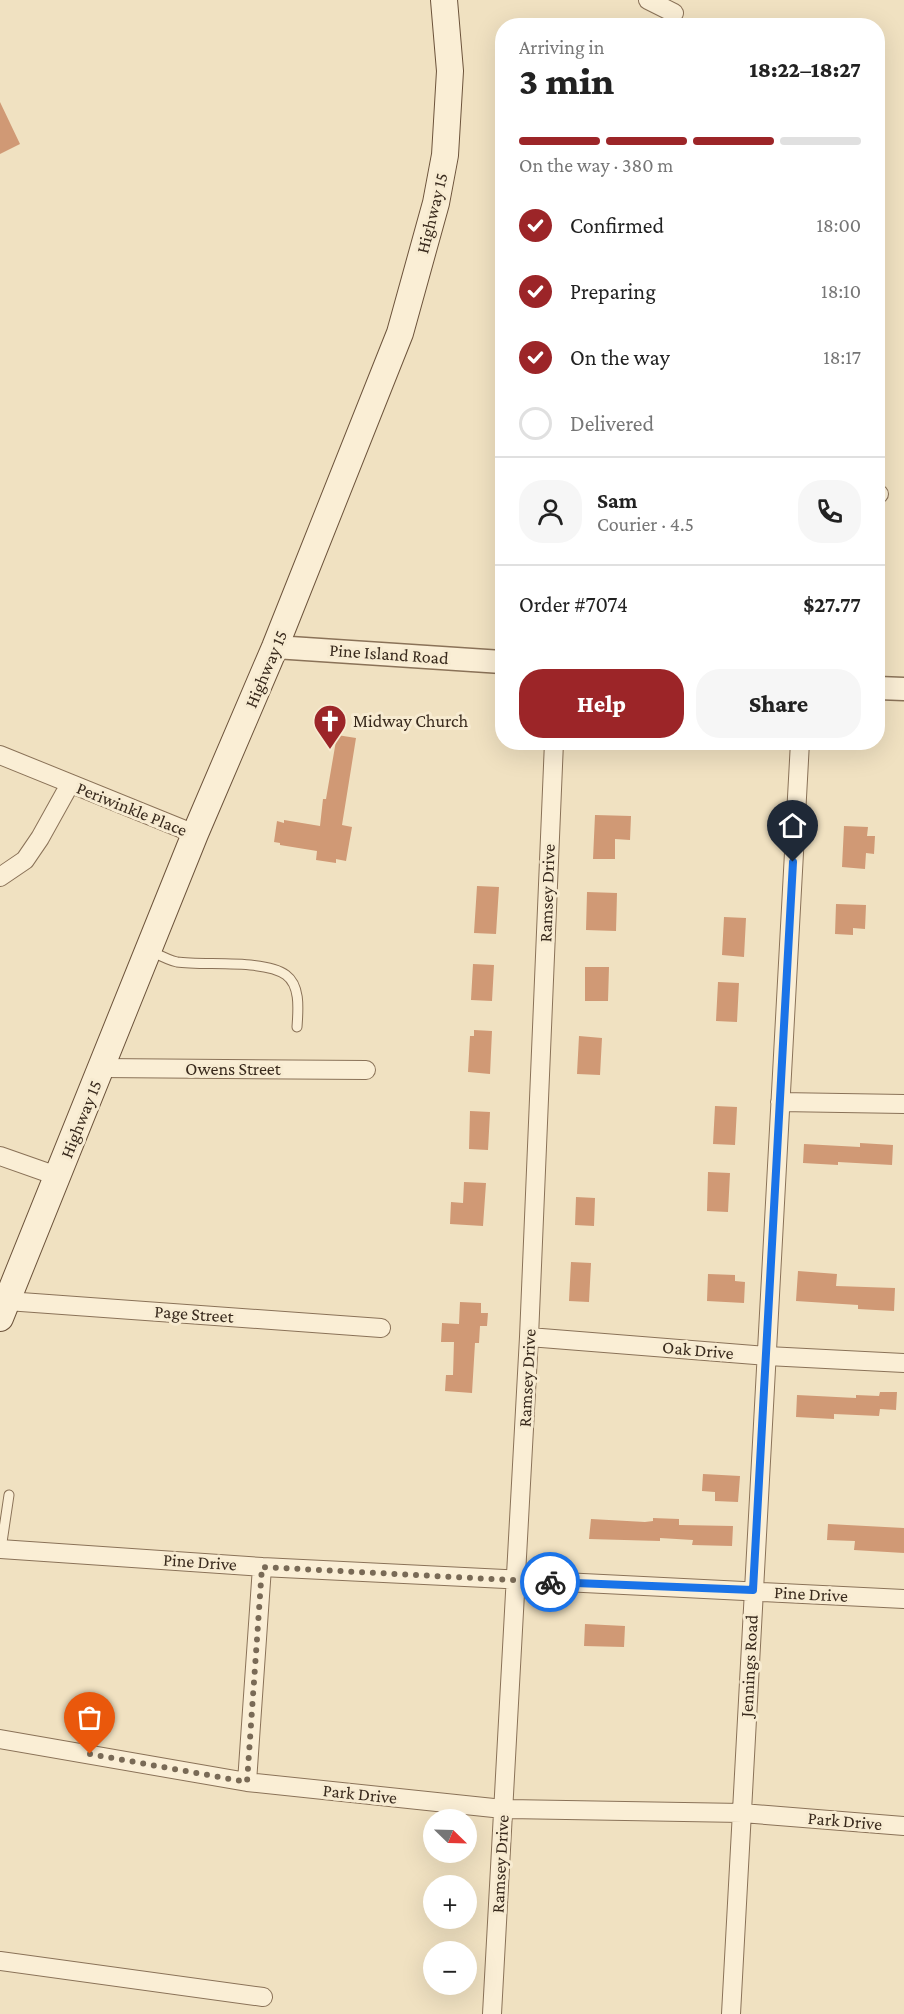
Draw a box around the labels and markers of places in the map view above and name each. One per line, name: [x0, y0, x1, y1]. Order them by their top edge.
church icon: Midway Church: [312, 703, 348, 750]
place label: Midway Church: [353, 711, 468, 731]
pin: [767, 800, 818, 862]
pin: [64, 1692, 115, 1754]

